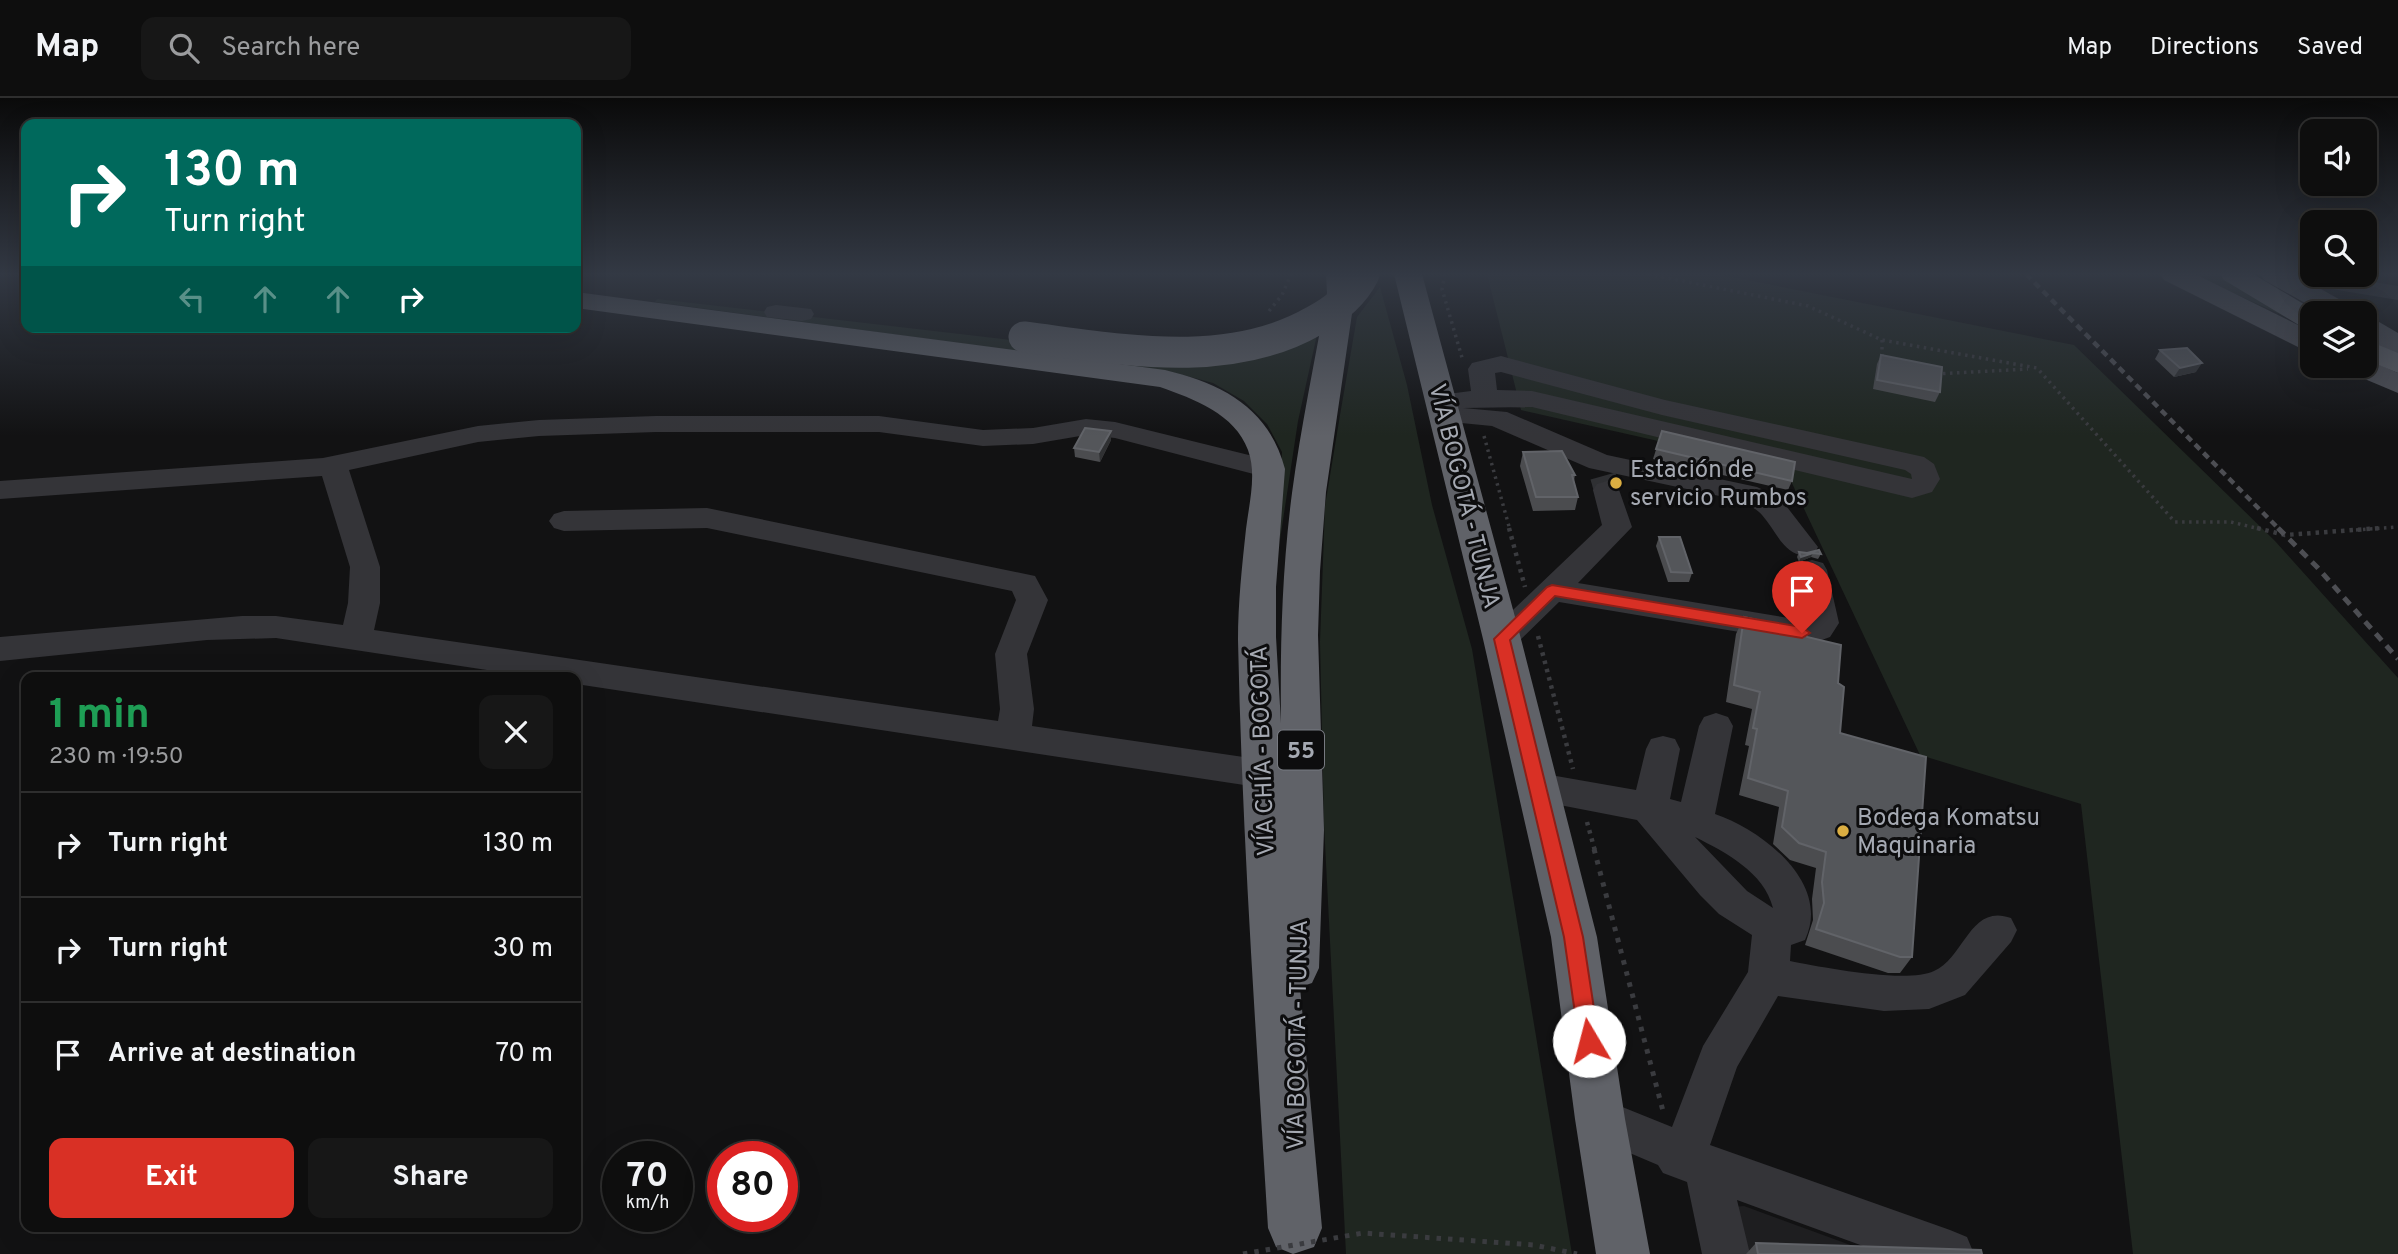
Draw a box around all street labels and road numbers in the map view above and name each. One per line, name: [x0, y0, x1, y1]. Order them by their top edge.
street label: VÍA BOGOTÁ - TUNJA: [1421, 380, 1507, 612]
street label: VÍA CHÍA - BOGOTÁ: [1243, 645, 1283, 857]
road number: 55: [1278, 730, 1324, 770]
street label: VÍA BOGOTÁ - TUNJA: [1280, 919, 1316, 1151]

